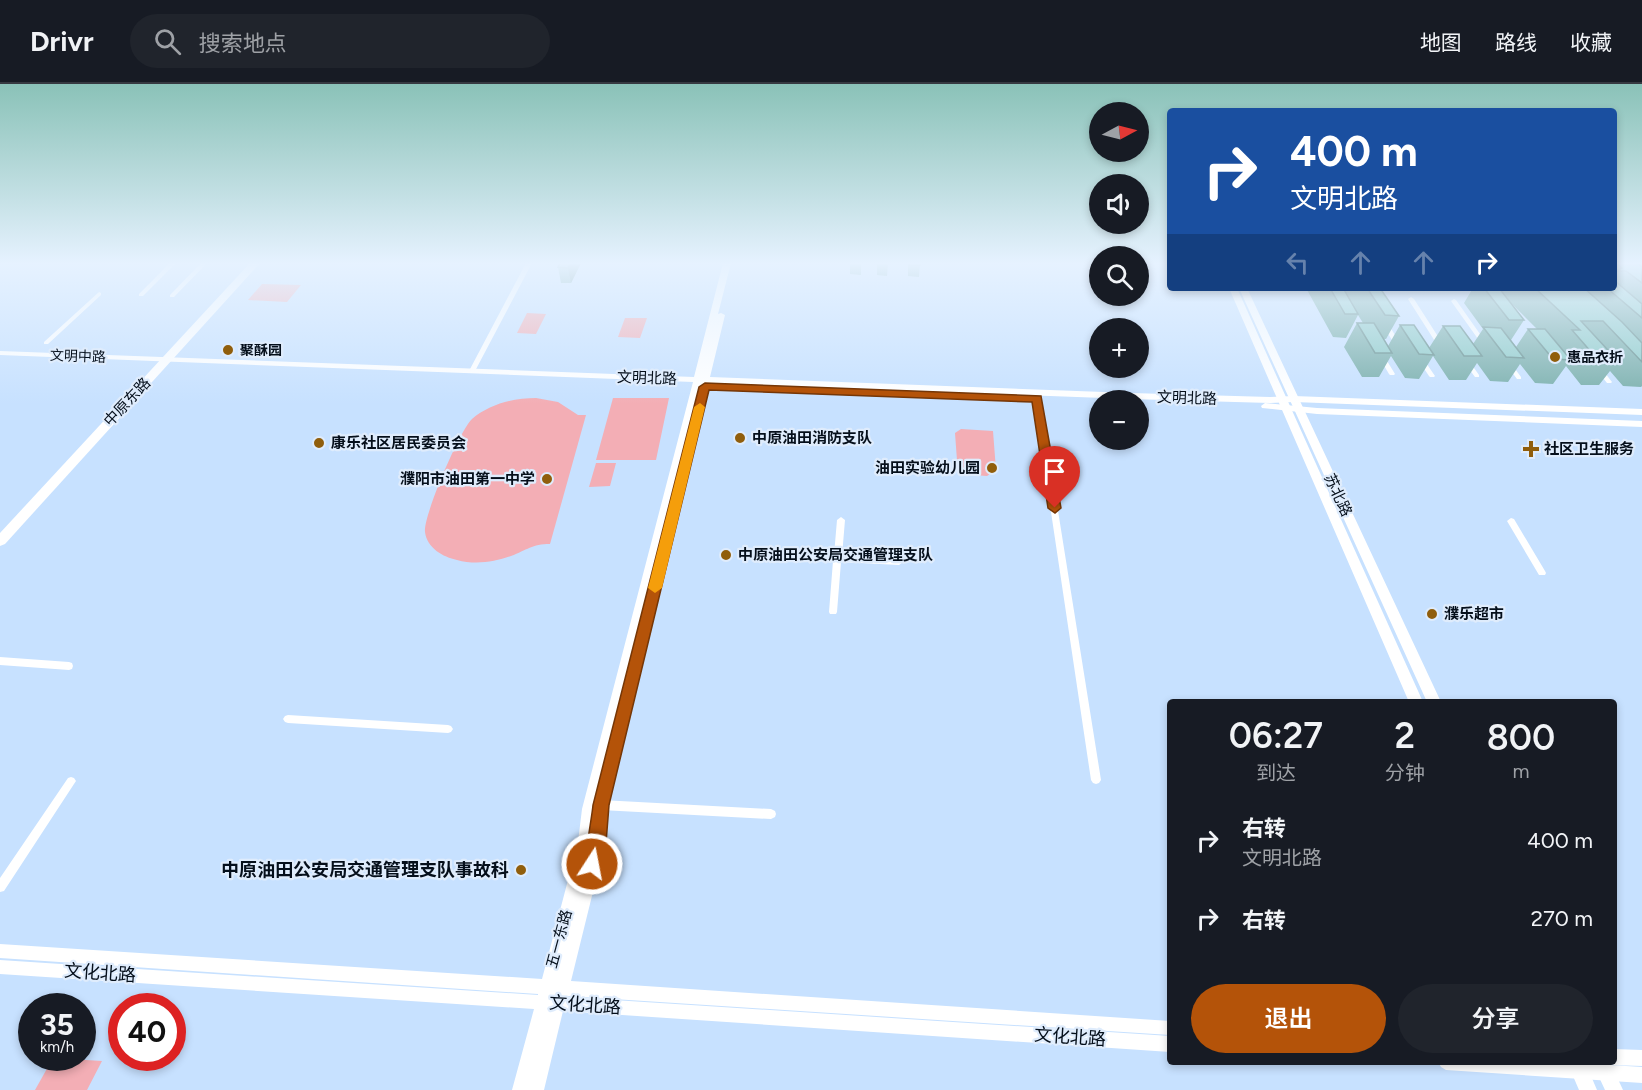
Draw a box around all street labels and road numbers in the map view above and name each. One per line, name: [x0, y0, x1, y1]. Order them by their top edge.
street label: 文明中路: [50, 347, 106, 366]
street label: 文明北路: [617, 368, 677, 388]
street label: 中原东路: [100, 374, 154, 430]
street label: 文明北路: [1157, 388, 1217, 408]
street label: 苏北路: [1320, 471, 1356, 519]
street label: 五一东路: [543, 908, 575, 970]
street label: 文化北路: [63, 960, 137, 986]
street label: 文化北路: [548, 992, 622, 1018]
street label: 文化北路: [1033, 1024, 1107, 1050]

